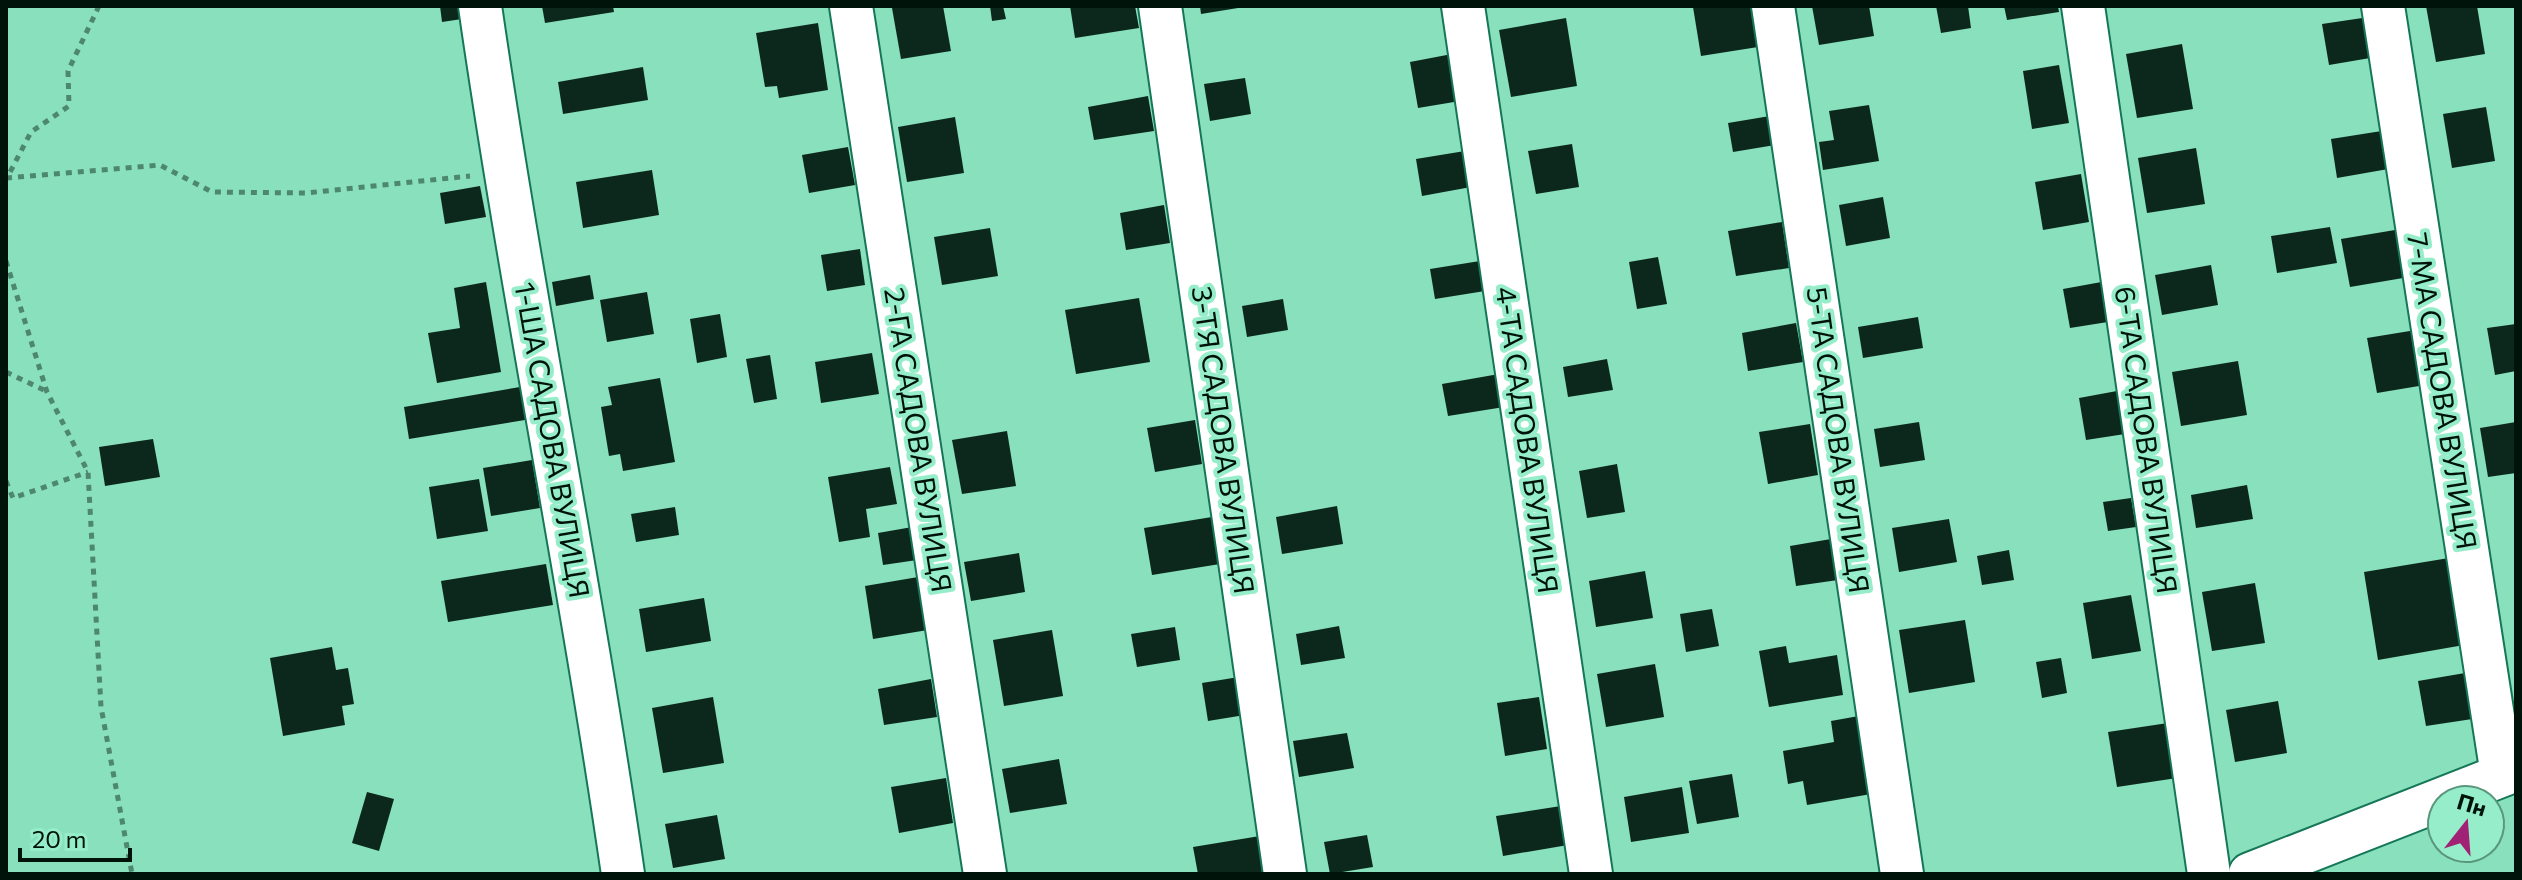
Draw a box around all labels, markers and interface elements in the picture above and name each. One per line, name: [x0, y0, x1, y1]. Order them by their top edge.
street label: 7-МА САДОВА ВУЛИЦЯ: [2401, 230, 2485, 552]
street label: 1-ША САДОВА ВУЛИЦЯ: [508, 279, 598, 600]
street label: 3-ТЯ САДОВА ВУЛИЦЯ: [1186, 284, 1262, 596]
street label: 4-ТА САДОВА ВУЛИЦЯ: [1490, 284, 1566, 595]
street label: 6-ТА САДОВА ВУЛИЦЯ: [2109, 284, 2185, 596]
street label: 2-ГА САДОВА ВУЛИЦЯ: [878, 285, 960, 594]
street label: 5-ТА САДОВА ВУЛИЦЯ: [1801, 285, 1877, 595]
north arrow: [2426, 784, 2506, 864]
text: Пн: [2454, 787, 2490, 822]
scale bar: [20, 812, 130, 862]
text: 20 m: [32, 824, 86, 853]

